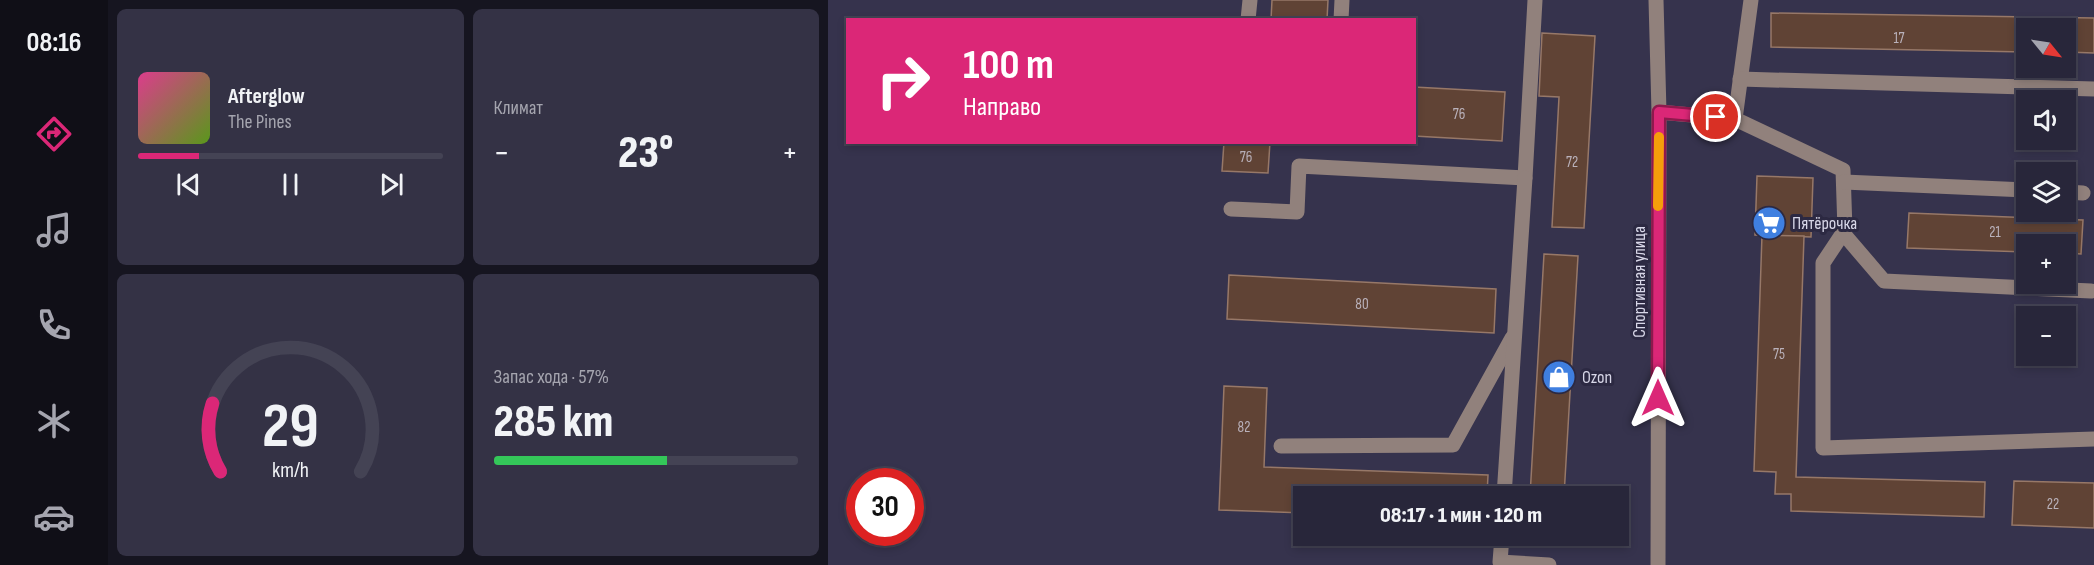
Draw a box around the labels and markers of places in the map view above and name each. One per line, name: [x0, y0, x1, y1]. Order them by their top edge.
pin: [1690, 91, 1741, 142]
supermarket icon: Пятёрочка: [1751, 205, 1787, 241]
place label: Пятёрочка: [1792, 213, 1857, 234]
shop icon: Ozon: [1541, 359, 1577, 395]
place label: Ozon: [1582, 367, 1612, 388]

